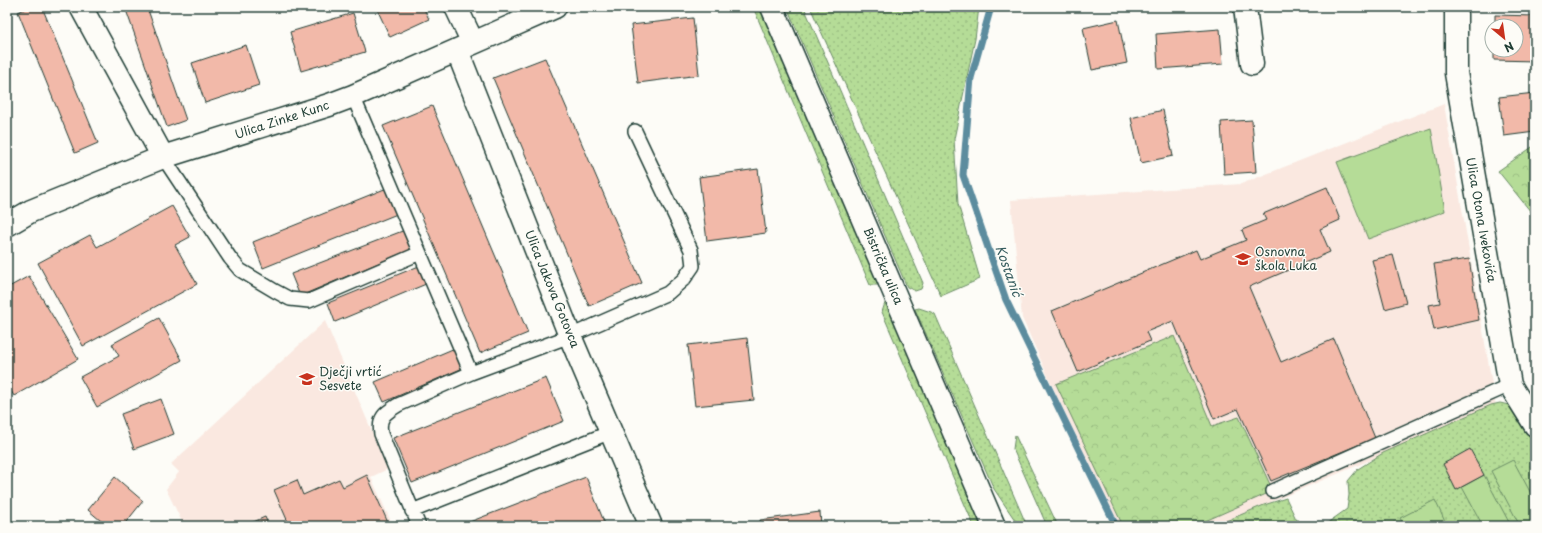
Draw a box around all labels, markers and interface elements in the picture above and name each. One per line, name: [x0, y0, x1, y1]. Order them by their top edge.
north arrow: [1484, 18, 1524, 58]
text: N: [1501, 38, 1517, 57]
street label: Ulica Zinke Kunc: [232, 95, 331, 143]
street label: Ulica Otona Ivekovića: [1462, 156, 1502, 284]
street label: Bistrička ulica: [860, 224, 908, 307]
street label: Ulica Jakova Gotovca: [521, 227, 585, 351]
water label: Kostanić: [991, 242, 1028, 301]
place label: Osnovna škola Luka: [1255, 242, 1317, 274]
school or university icon: Osnovna škola Luka: [1234, 250, 1252, 268]
place label: Dječji vrtić Sesvete: [319, 362, 382, 394]
school or university icon: Dječji vrtić Sesvete: [298, 370, 316, 388]

